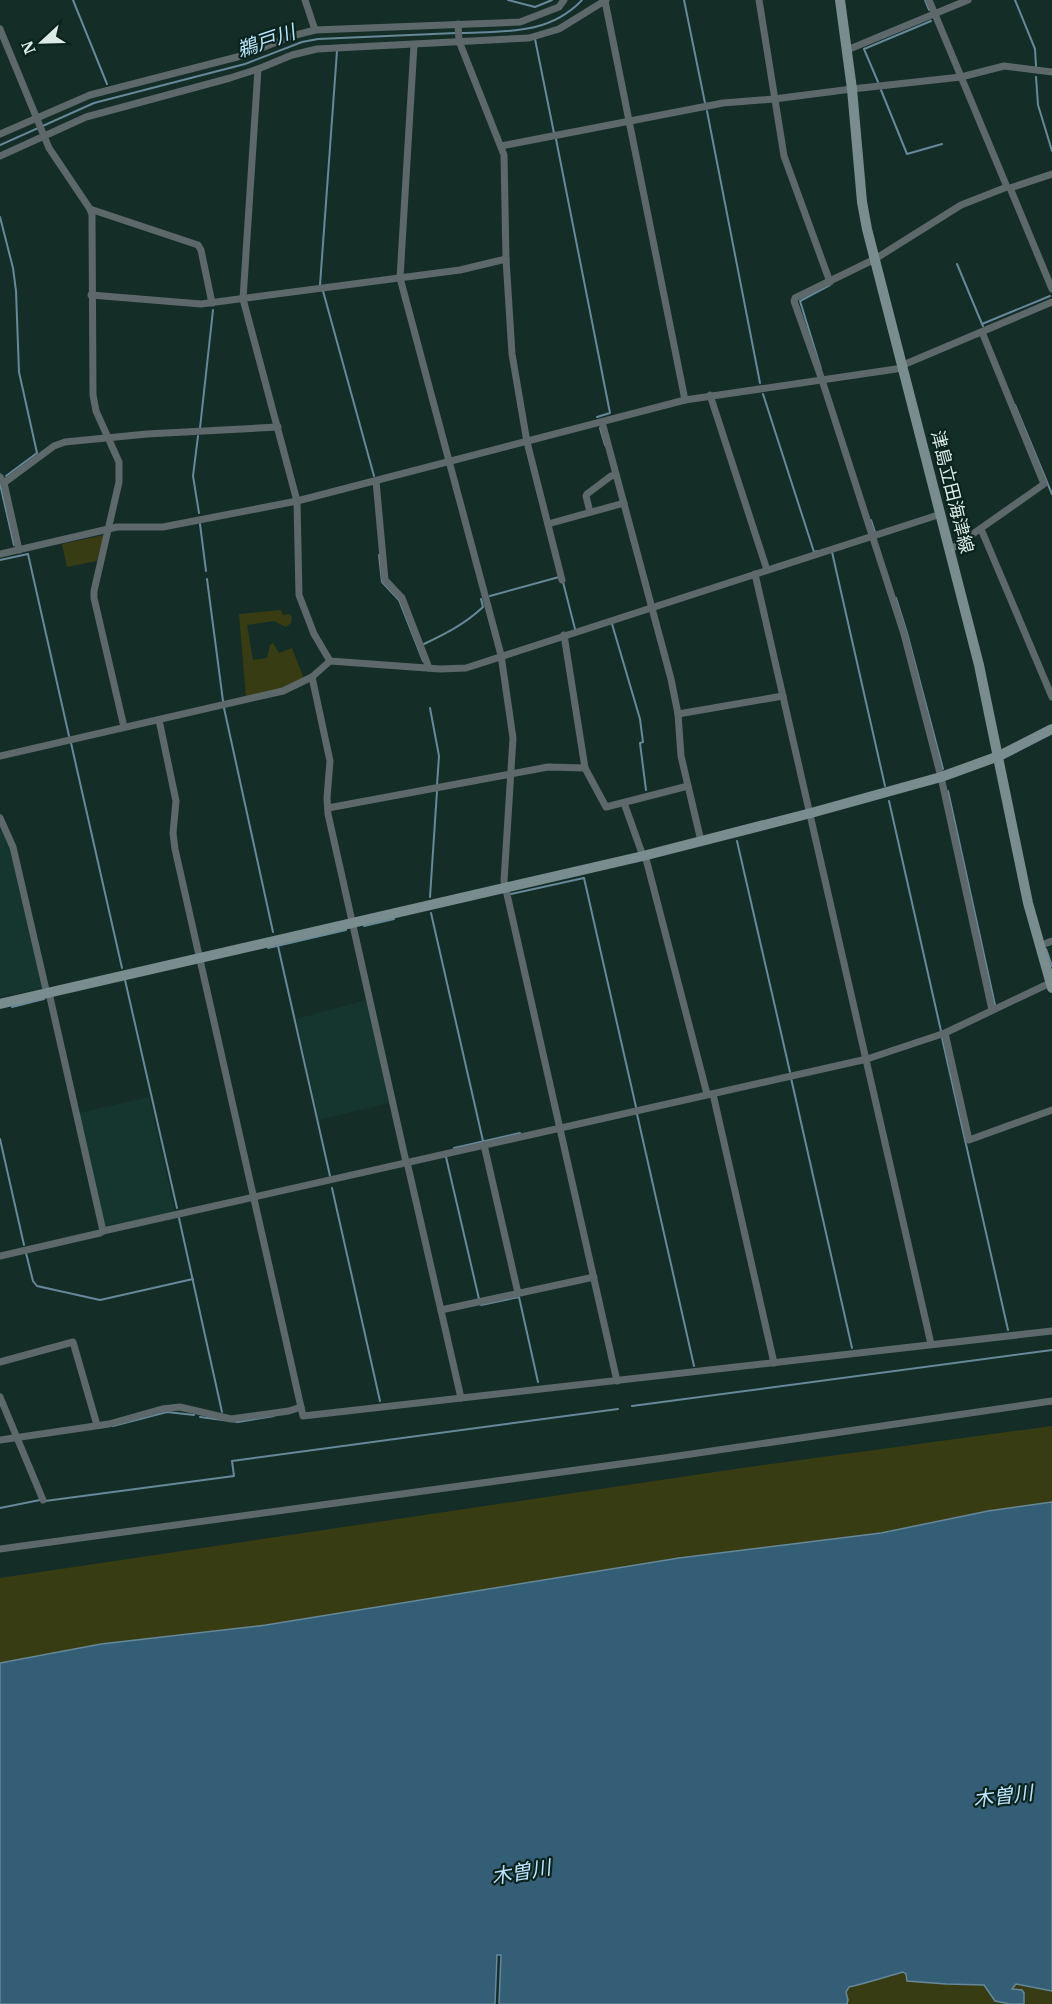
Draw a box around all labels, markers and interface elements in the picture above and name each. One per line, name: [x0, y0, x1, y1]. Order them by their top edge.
north arrow: [12, 12, 72, 72]
water label: 鵜戸川: [233, 17, 300, 63]
text: N: [16, 38, 40, 57]
street label: 津島立田海津線: [926, 428, 979, 556]
water label: 木曽川: [972, 1778, 1036, 1813]
water label: 木曽川: [489, 1853, 555, 1890]

